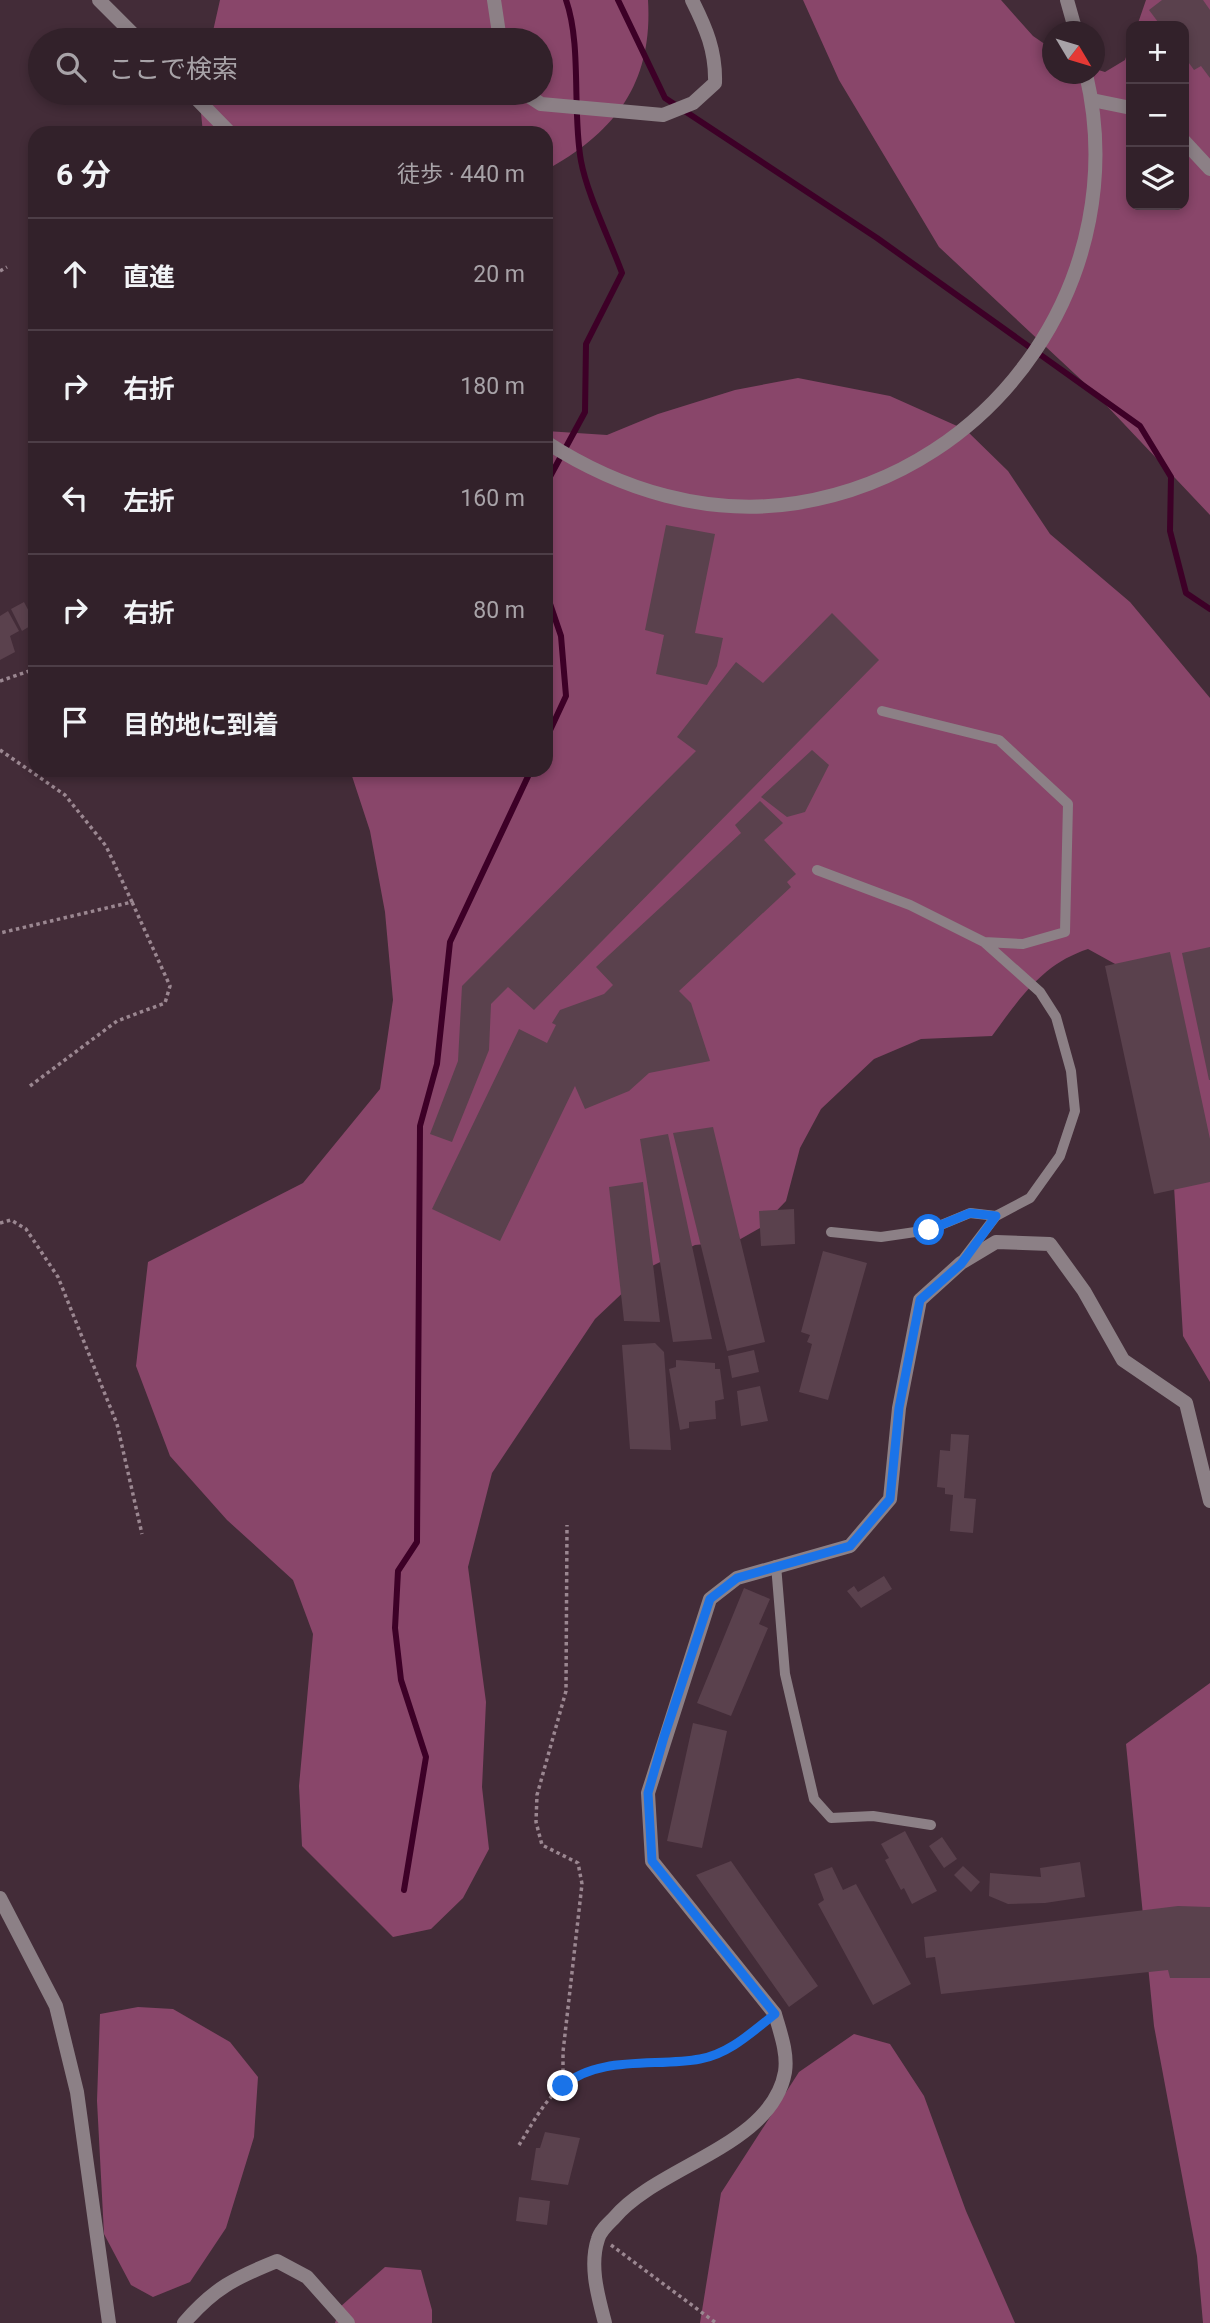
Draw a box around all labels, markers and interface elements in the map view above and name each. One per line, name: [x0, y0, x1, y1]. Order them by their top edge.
north arrow: [1042, 21, 1105, 84]
map controls: [1126, 21, 1189, 210]
button: +: [1126, 21, 1189, 84]
search box: [28, 28, 553, 105]
icon: search: [52, 48, 90, 86]
text: ここで検索: [108, 54, 238, 84]
button: −: [1126, 84, 1189, 147]
button: layers: [1126, 147, 1189, 210]
text: 6 分: [56, 157, 111, 192]
text: 徒歩 · 440 m: [397, 161, 525, 188]
icon: ahead: [56, 255, 94, 293]
text: 20 m: [473, 261, 525, 288]
text: 直進: [123, 262, 175, 292]
icon: right: [56, 367, 94, 405]
text: 180 m: [460, 373, 525, 400]
text: 右折: [123, 374, 175, 404]
icon: left: [56, 479, 94, 517]
text: 160 m: [460, 485, 525, 512]
text: 左折: [123, 486, 175, 516]
icon: right: [56, 591, 94, 629]
text: 80 m: [473, 597, 525, 624]
text: 右折: [123, 598, 175, 628]
icon: arrive: [56, 703, 94, 741]
text: 目的地に到着: [123, 710, 279, 740]
route start: [913, 1214, 944, 1245]
route end: [547, 2070, 578, 2101]

